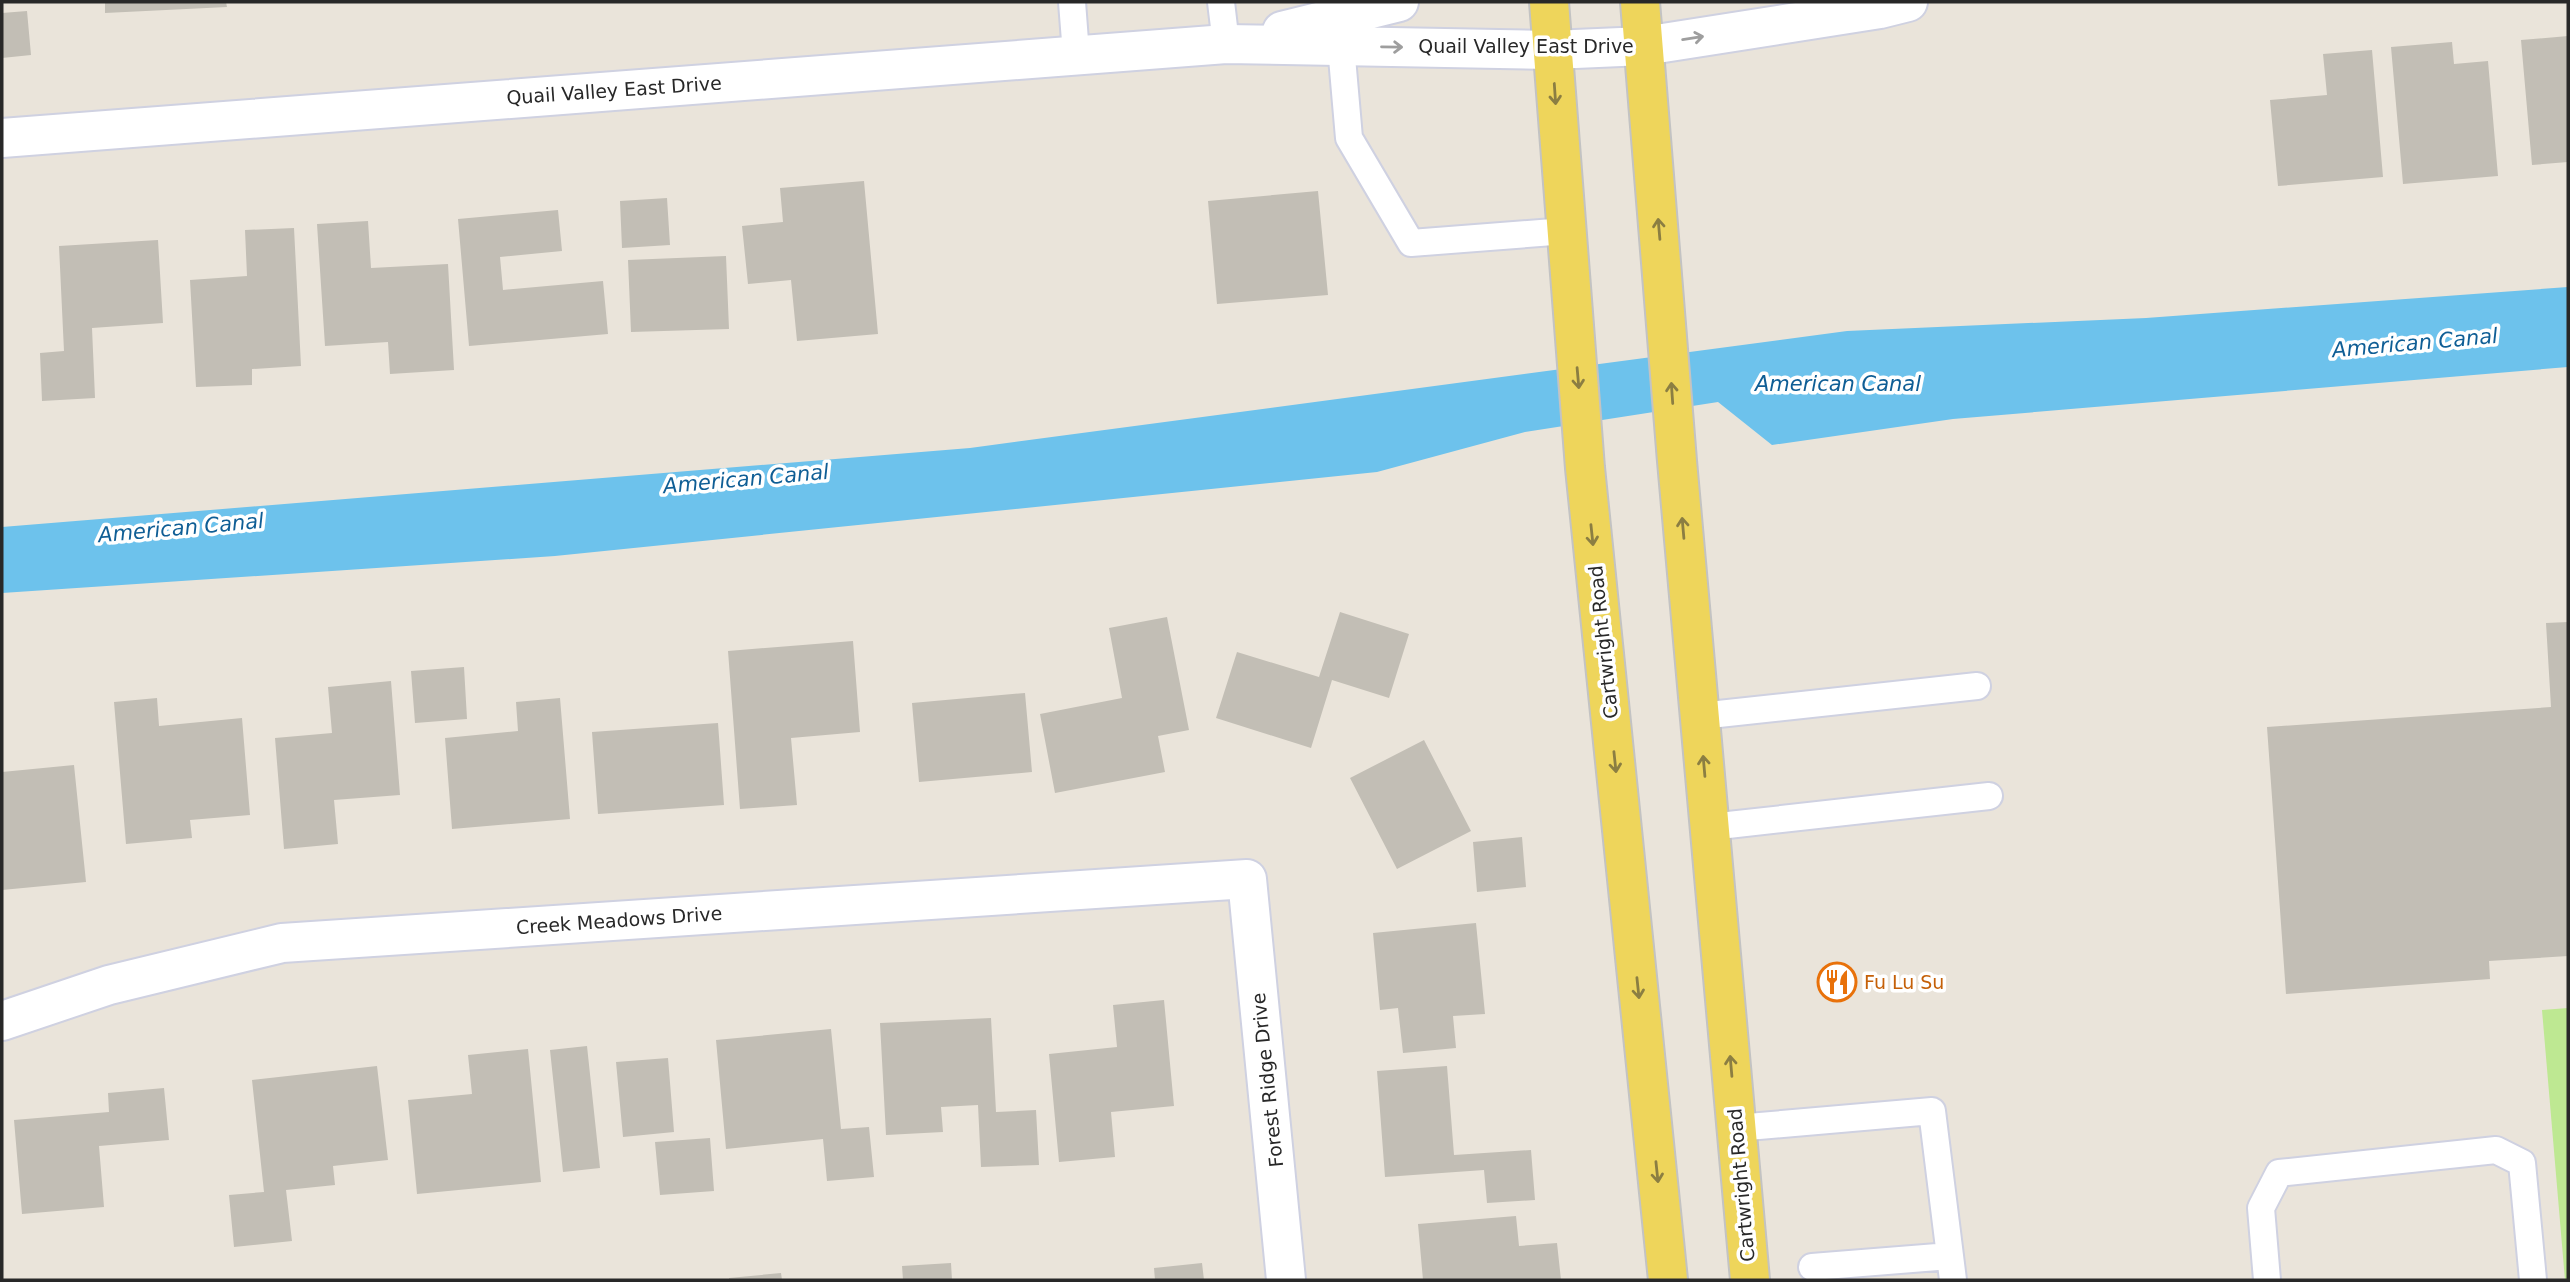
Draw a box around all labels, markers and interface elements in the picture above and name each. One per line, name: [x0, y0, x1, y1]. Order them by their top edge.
one-way arrow: [1681, 31, 1704, 44]
street label: Quail Valley East Drive: [1418, 35, 1634, 57]
one-way arrow: [1380, 40, 1403, 53]
street label: Quail Valley East Drive: [506, 72, 722, 108]
one-way arrow: [1549, 83, 1562, 105]
one-way arrow: [1652, 218, 1665, 241]
water label: American Canal: [2329, 324, 2499, 362]
one-way arrow: [1572, 366, 1585, 388]
water label: American Canal: [1753, 372, 1921, 396]
one-way arrow: [1665, 382, 1678, 405]
water label: American Canal: [660, 460, 830, 498]
water label: American Canal: [95, 509, 265, 547]
one-way arrow: [1676, 517, 1689, 540]
one-way arrow: [1585, 524, 1598, 546]
street label: Cartwright Road: [1584, 564, 1622, 720]
one-way arrow: [1609, 750, 1622, 773]
one-way arrow: [1697, 755, 1710, 778]
street label: Creek Meadows Drive: [515, 902, 723, 938]
restaurant icon: Fu Lu Su: [1816, 961, 1858, 1003]
place label: Fu Lu Su: [1864, 971, 1944, 993]
one-way arrow: [1632, 976, 1645, 999]
street label: Forest Ridge Drive: [1247, 992, 1287, 1168]
one-way arrow: [1724, 1055, 1737, 1078]
street label: Cartwright Road: [1723, 1107, 1759, 1263]
one-way arrow: [1651, 1161, 1664, 1183]

